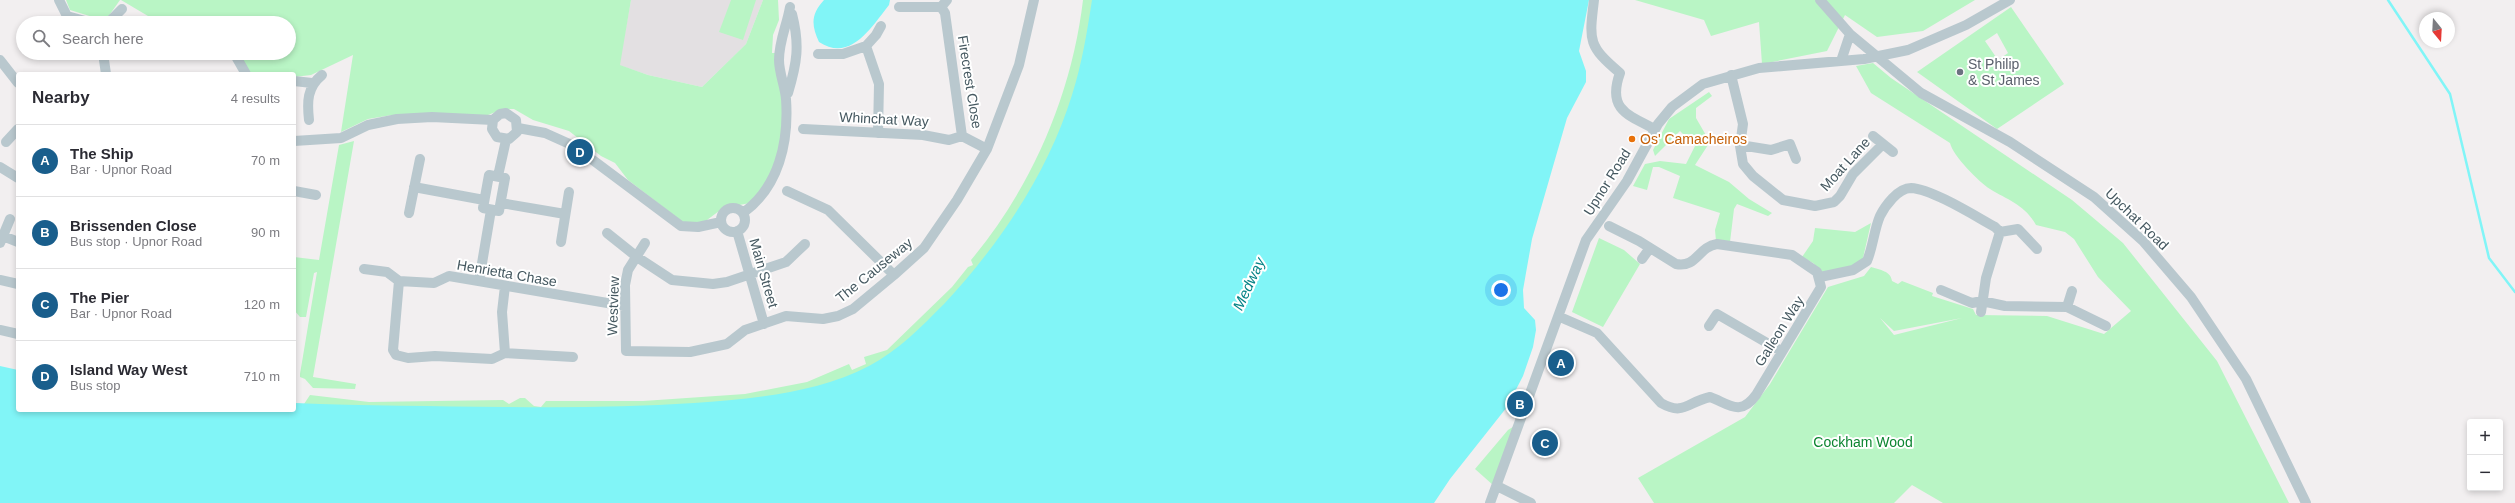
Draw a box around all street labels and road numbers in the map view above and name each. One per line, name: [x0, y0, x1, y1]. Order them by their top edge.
street label: Firecrest Close: [955, 34, 985, 130]
street label: Whinchat Way: [839, 109, 929, 129]
street label: Moat Lane: [1817, 134, 1873, 194]
street label: Upnor Road: [1580, 146, 1634, 218]
street label: Upchat Road: [2102, 185, 2172, 253]
street label: The Causeway: [833, 234, 915, 306]
street label: Main Street: [746, 236, 782, 310]
street label: Henrietta Chase: [456, 256, 558, 290]
street label: Westview: [604, 275, 622, 336]
street label: Galleon Way: [1751, 293, 1807, 369]

